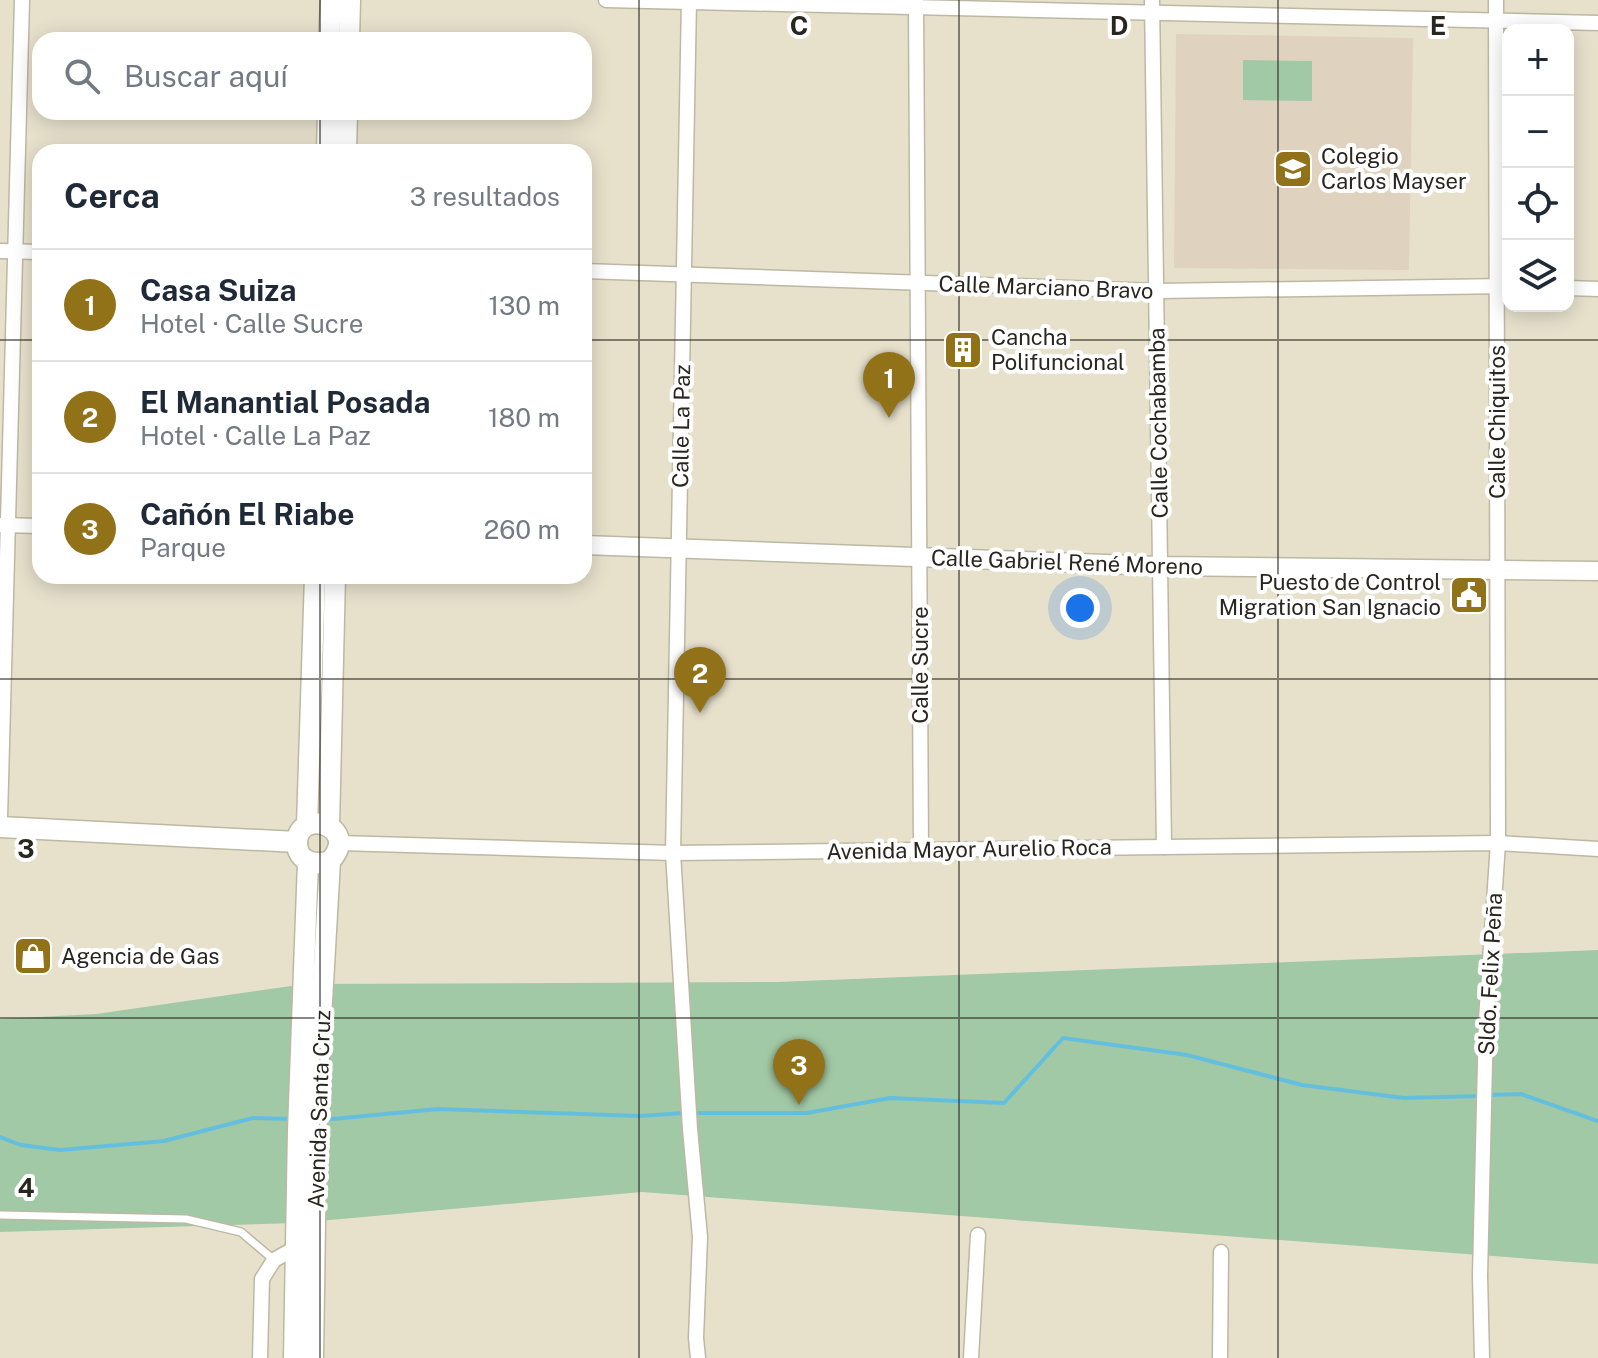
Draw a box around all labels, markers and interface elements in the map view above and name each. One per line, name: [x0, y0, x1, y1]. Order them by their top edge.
text: C: [790, 10, 808, 41]
text: D: [1110, 10, 1128, 41]
text: E: [1430, 10, 1446, 41]
map controls: [1502, 24, 1574, 312]
button: +: [1502, 24, 1574, 96]
search box: [32, 32, 592, 120]
icon: search: [60, 54, 104, 98]
text: Buscar aquí: [124, 58, 288, 94]
button: −: [1502, 96, 1574, 168]
place label: Colegio Carlos Mayser: [1321, 143, 1467, 194]
school or university icon: Colegio Carlos Mayser: [1272, 148, 1314, 190]
button: locate: [1502, 168, 1574, 240]
text: Cerca: [64, 176, 160, 216]
text: 3 resultados: [410, 181, 560, 212]
button: layers: [1502, 240, 1574, 312]
street label: Calle Marciano Bravo: [938, 270, 1154, 304]
text: Casa Suiza: [140, 272, 297, 308]
text: 1: [84, 290, 96, 321]
text: 130 m: [488, 290, 560, 321]
text: Hotel · Calle Sucre: [140, 308, 364, 339]
place label: Cancha Polifuncional: [991, 324, 1125, 375]
street label: Calle Cochabamba: [1143, 327, 1173, 519]
building icon: Cancha Polifuncional: [942, 329, 984, 371]
street label: Calle Chiquitos: [1484, 345, 1510, 499]
pin: 1: [863, 352, 915, 418]
street label: Calle La Paz: [667, 364, 695, 488]
text: El Manantial Posada: [140, 384, 430, 420]
text: 2: [82, 402, 98, 433]
text: 180 m: [488, 402, 560, 433]
text: Hotel · Calle La Paz: [140, 420, 371, 451]
text: Cañón El Riabe: [140, 496, 355, 532]
text: 3: [81, 514, 99, 545]
text: 260 m: [484, 514, 560, 545]
text: Parque: [140, 532, 226, 563]
street label: Calle Gabriel René Moreno: [930, 544, 1204, 580]
place label: Puesto de Control Migration San Ignacio: [1219, 569, 1441, 620]
public building icon: Puesto de Control Migration San Ignacio: [1448, 574, 1490, 616]
your location: [1060, 588, 1100, 628]
street label: Calle Sucre: [907, 606, 933, 724]
pin: 2: [674, 647, 726, 713]
text: 3: [17, 833, 35, 864]
street label: Avenida Mayor Aurelio Roca: [826, 834, 1112, 864]
street label: Sldo. Felix Peña: [1473, 892, 1507, 1056]
shop icon: Agencia de Gas: [12, 935, 54, 977]
place label: Agencia de Gas: [61, 943, 219, 969]
street label: Avenida Santa Cruz: [303, 1009, 335, 1209]
pin: 3: [773, 1039, 825, 1105]
text: 4: [17, 1172, 35, 1203]

